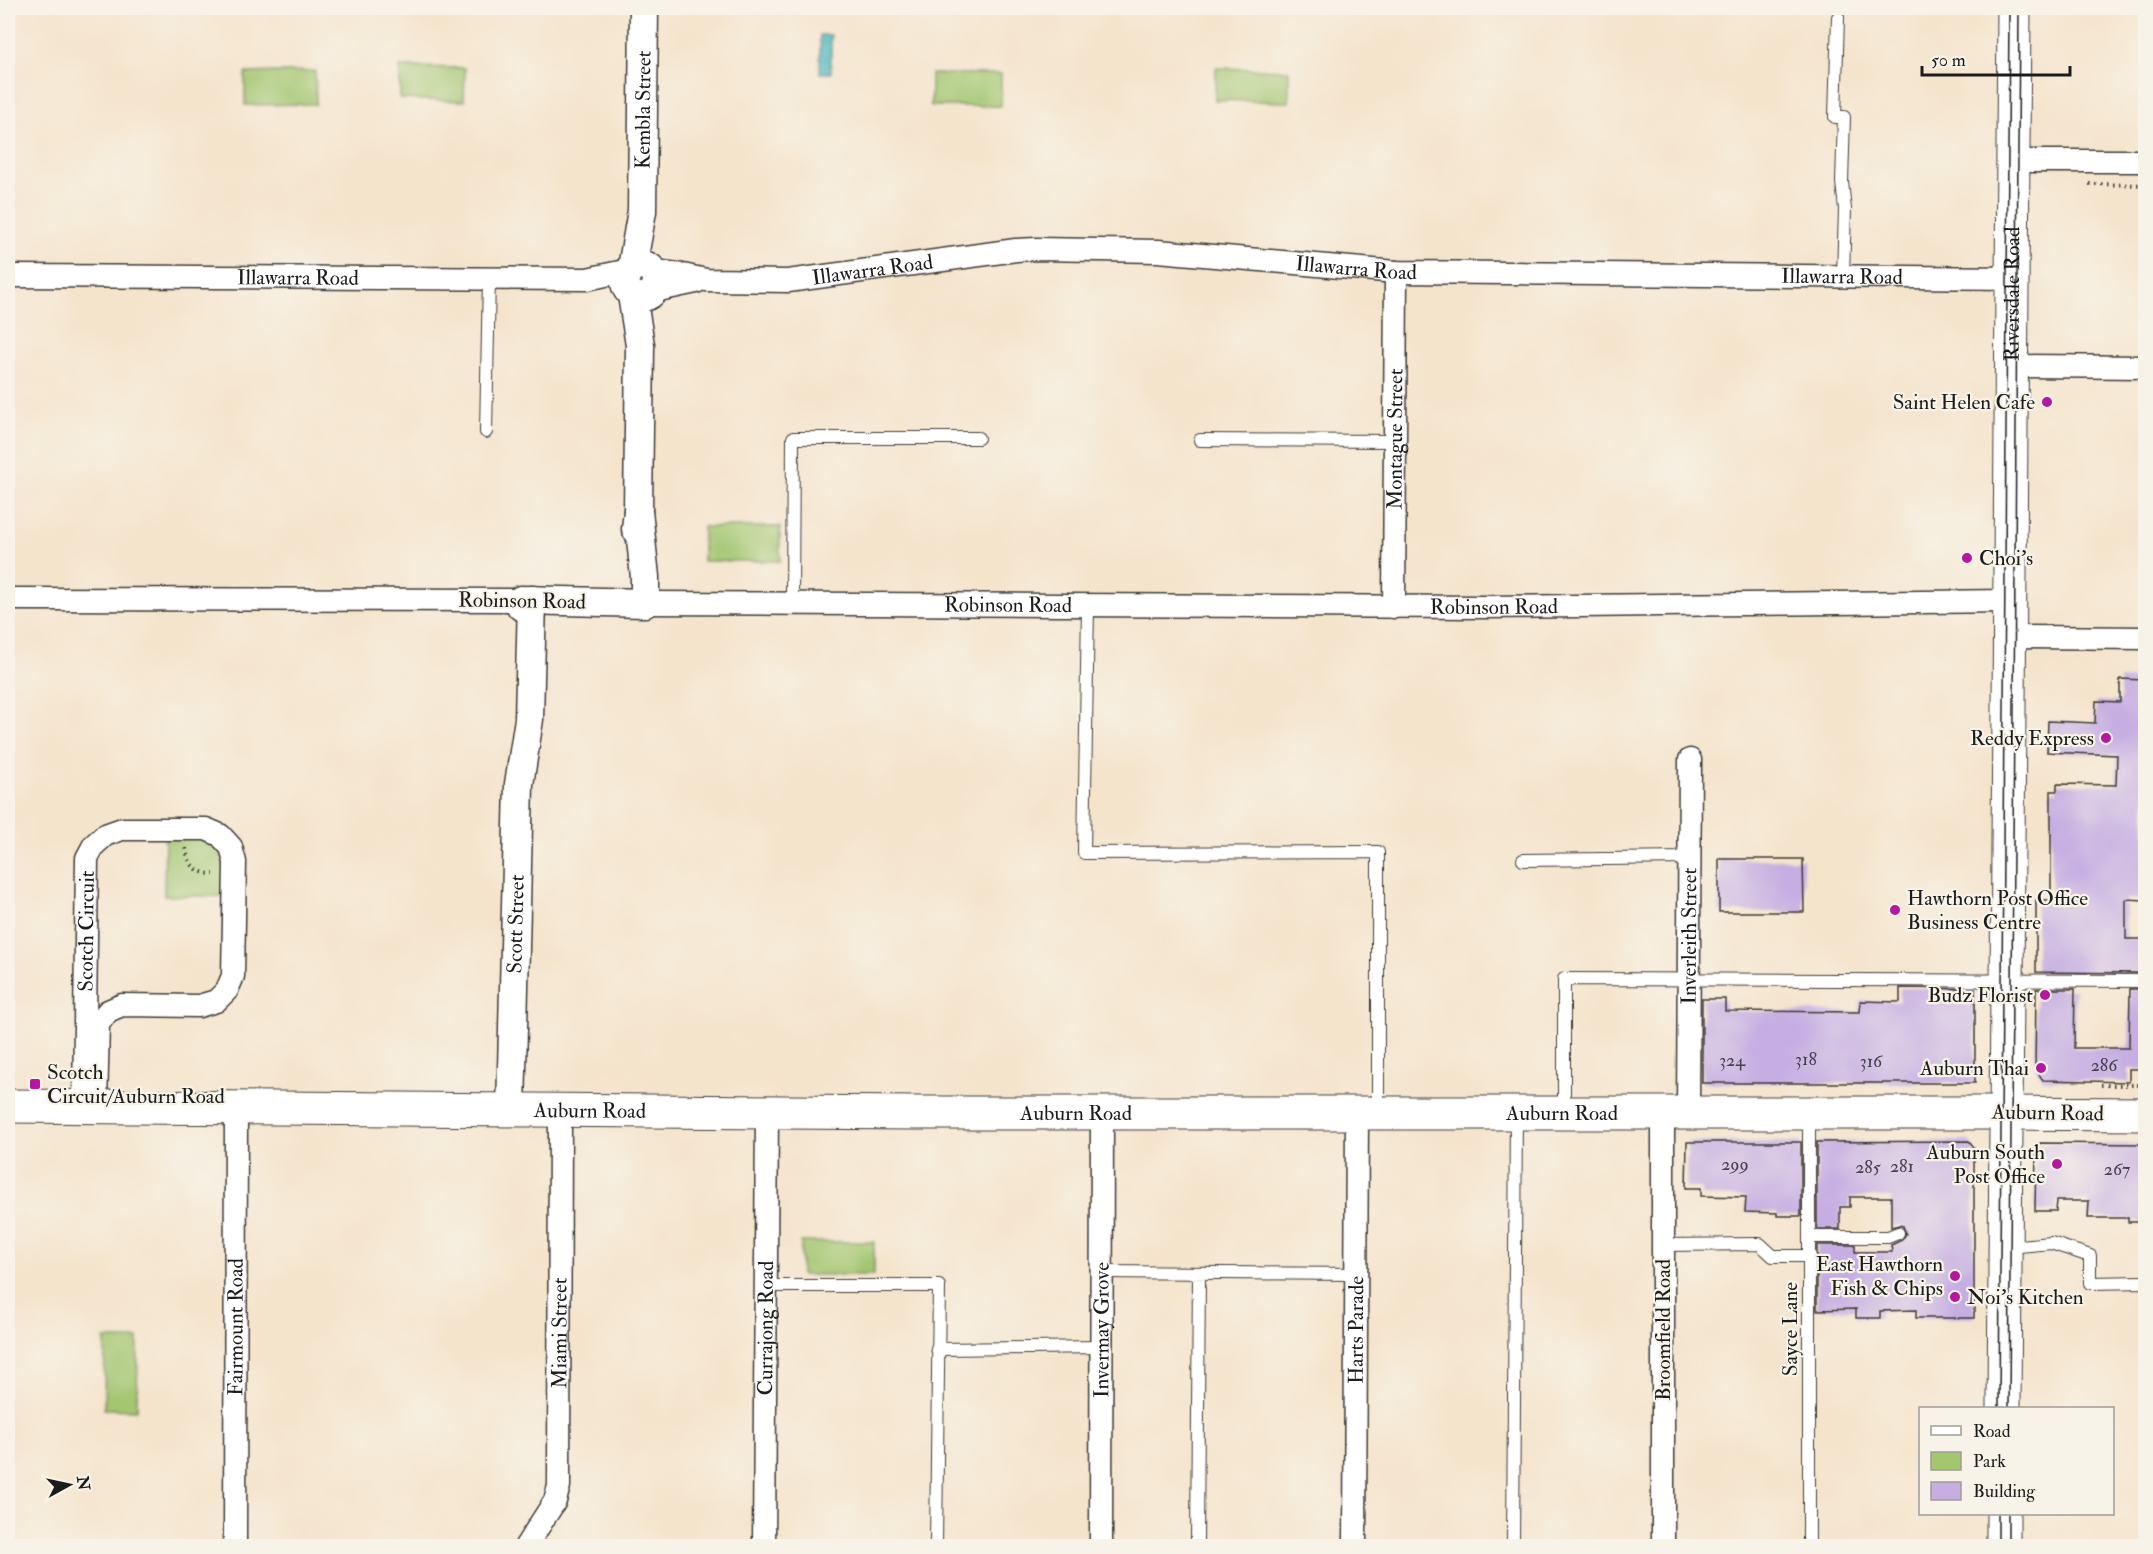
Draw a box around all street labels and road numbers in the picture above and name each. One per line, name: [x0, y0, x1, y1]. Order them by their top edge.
street label: Kembla Street: [629, 50, 657, 169]
street label: Riversdale Road: [1998, 226, 2026, 361]
street label: Illawarra Road: [810, 248, 935, 291]
street label: Illawarra Road: [1294, 250, 1418, 286]
street label: Illawarra Road: [1781, 262, 1904, 290]
street label: Illawarra Road: [237, 264, 360, 291]
street label: Montague Street: [1381, 368, 1409, 510]
street label: Robinson Road: [458, 586, 587, 616]
street label: Robinson Road: [944, 591, 1073, 619]
street label: Robinson Road: [1430, 593, 1559, 621]
street label: Inverleith Street: [1675, 867, 1703, 1005]
street label: Scotch Circuit: [72, 870, 100, 992]
street label: Scott Street: [501, 874, 530, 974]
street label: Auburn Road: [533, 1097, 647, 1124]
street label: Auburn Road: [1991, 1099, 2105, 1127]
street label: Auburn Road: [1019, 1100, 1133, 1127]
street label: Auburn Road: [1505, 1100, 1619, 1127]
street label: Fairmount Road: [222, 1257, 249, 1396]
street label: Broomfield Road: [1650, 1258, 1677, 1401]
street label: Currajong Road: [752, 1260, 779, 1396]
street label: Invermay Grove: [1088, 1262, 1115, 1398]
street label: Harts Parade: [1342, 1276, 1370, 1384]
street label: Miami Street: [546, 1277, 573, 1389]
street label: Sayce Lane: [1777, 1282, 1804, 1376]

